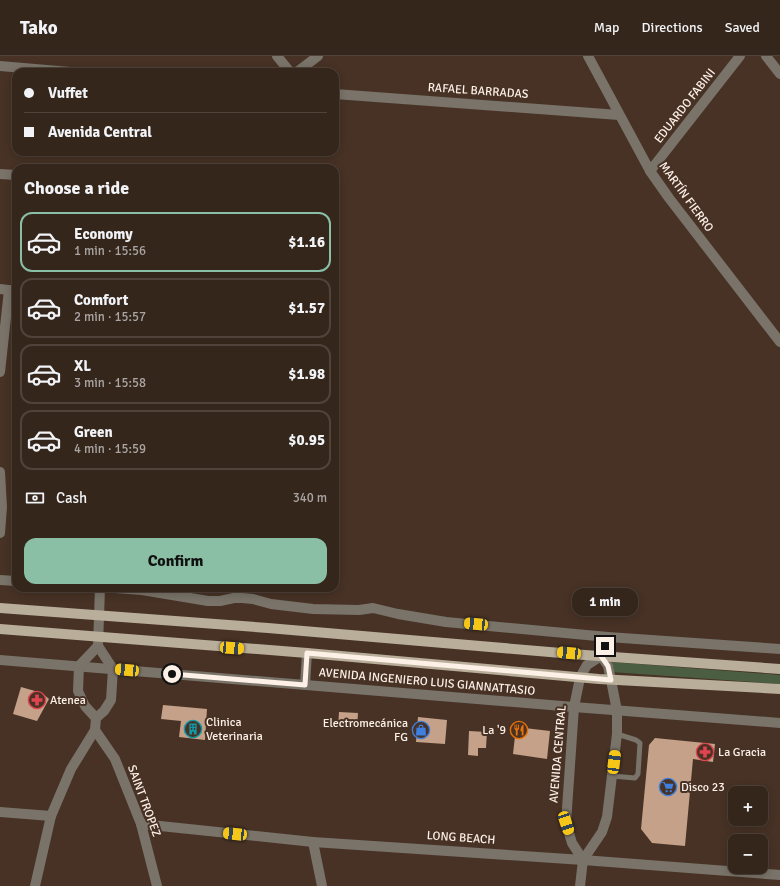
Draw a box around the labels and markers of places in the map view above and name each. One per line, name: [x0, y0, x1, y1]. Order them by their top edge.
pharmacy icon: Atenea: [27, 690, 47, 710]
place label: Atenea: [50, 693, 86, 708]
place label: Clinica Veterinaria: [206, 715, 263, 744]
place label: Electromecánica FG: [323, 716, 408, 745]
building icon: Clinica Veterinaria: [183, 719, 203, 739]
shop icon: Electromecánica FG: [411, 720, 431, 740]
restaurant icon: La '9: [509, 720, 529, 740]
place label: La '9: [482, 723, 506, 738]
pharmacy icon: La Gracia: [695, 742, 715, 762]
place label: La Gracia: [718, 745, 766, 760]
supermarket icon: Disco 23: [658, 777, 678, 797]
place label: Disco 23: [681, 780, 725, 795]

